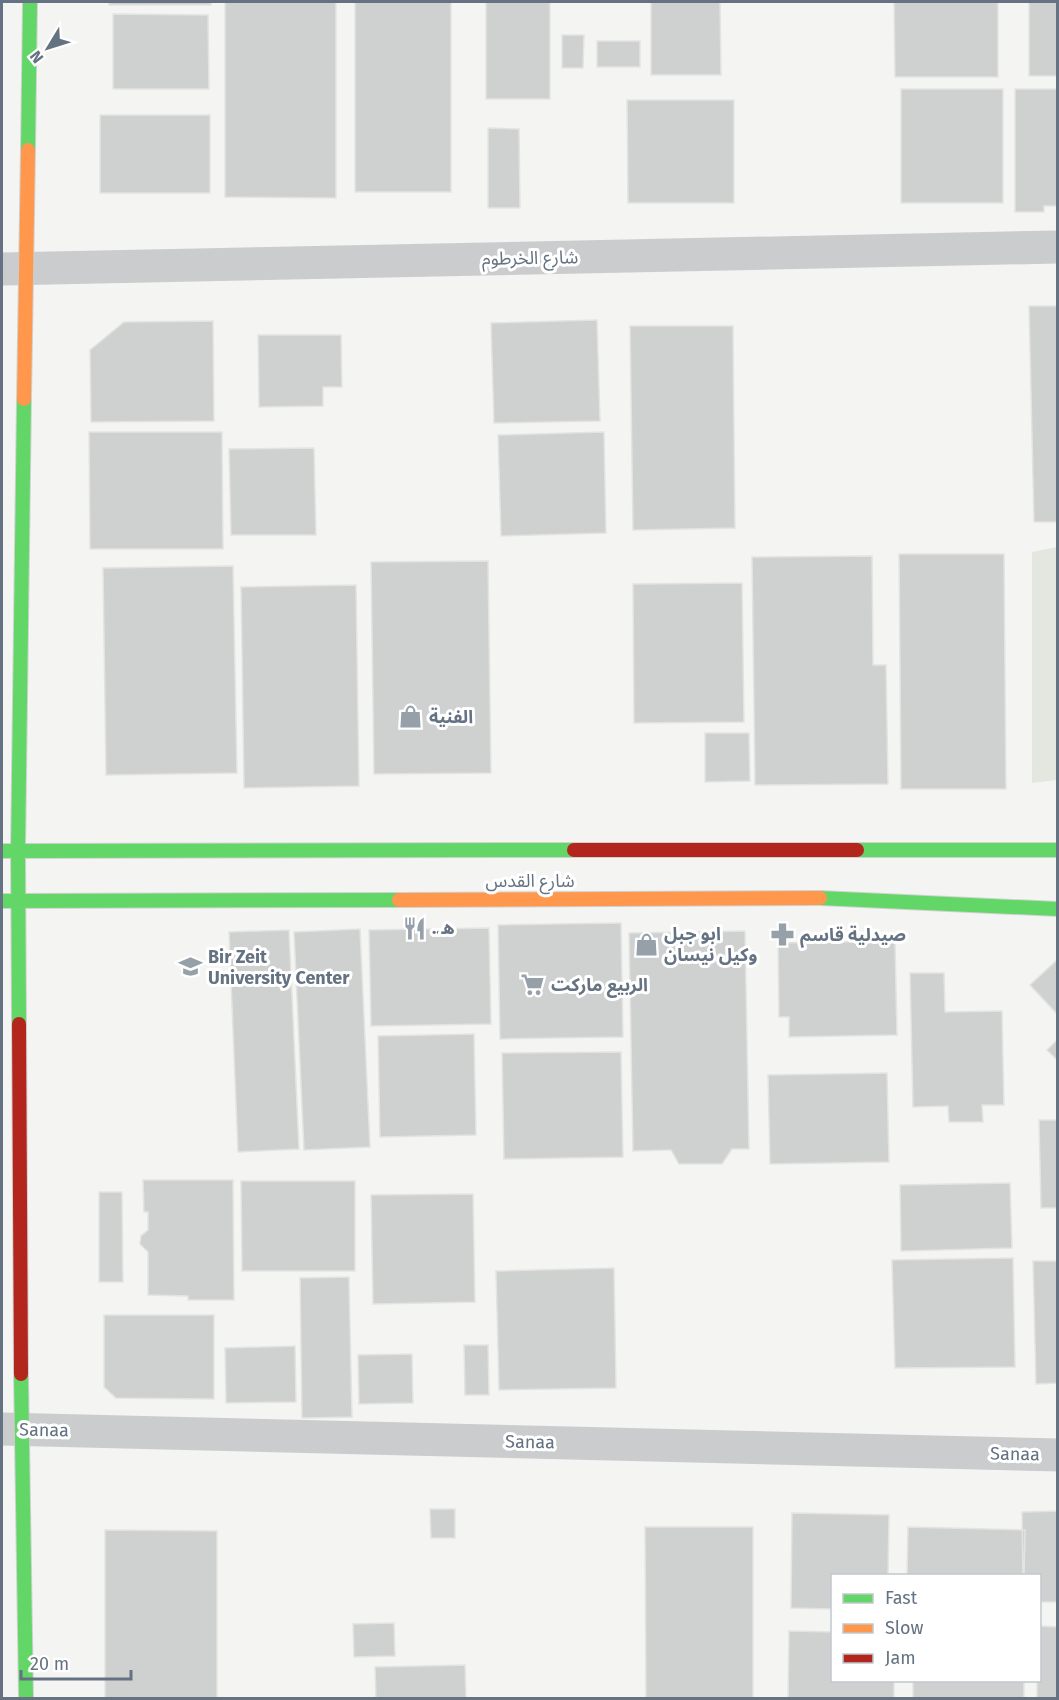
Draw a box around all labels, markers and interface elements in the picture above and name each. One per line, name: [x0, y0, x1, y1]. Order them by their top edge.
north arrow: [18, 18, 78, 78]
text: N: [26, 47, 47, 67]
street label: شارع الخرطوم: [482, 246, 578, 273]
shop icon: الفنية: [398, 704, 424, 730]
place label: الفنية: [429, 706, 473, 728]
street label: شارع القدس: [485, 870, 575, 895]
restaurant icon: ..ه: [401, 915, 427, 941]
place label: ..ه: [432, 917, 455, 939]
pharmacy icon: صيدلية قاسم: [769, 922, 795, 948]
place label: ابو جبل وكيل نيسان: [664, 923, 758, 966]
place label: صيدلية قاسم: [800, 924, 906, 948]
shop icon: ابو جبل وكيل نيسان: [633, 931, 659, 957]
place label: Bir Zeit University Center: [208, 946, 350, 989]
school or university icon: Bir Zeit University Center: [177, 954, 203, 980]
supermarket icon: الربيع ماركت: [520, 972, 546, 998]
place label: الربيع ماركت: [551, 974, 648, 998]
street label: Sanaa: [19, 1419, 69, 1441]
street label: Sanaa: [505, 1431, 555, 1453]
street label: Sanaa: [990, 1443, 1040, 1465]
legend: [831, 1574, 1041, 1682]
text: Fast: [885, 1587, 918, 1609]
text: Slow: [885, 1617, 924, 1639]
scale bar: [21, 1643, 130, 1681]
text: Jam: [885, 1647, 916, 1669]
text: 20 m: [30, 1653, 69, 1675]

